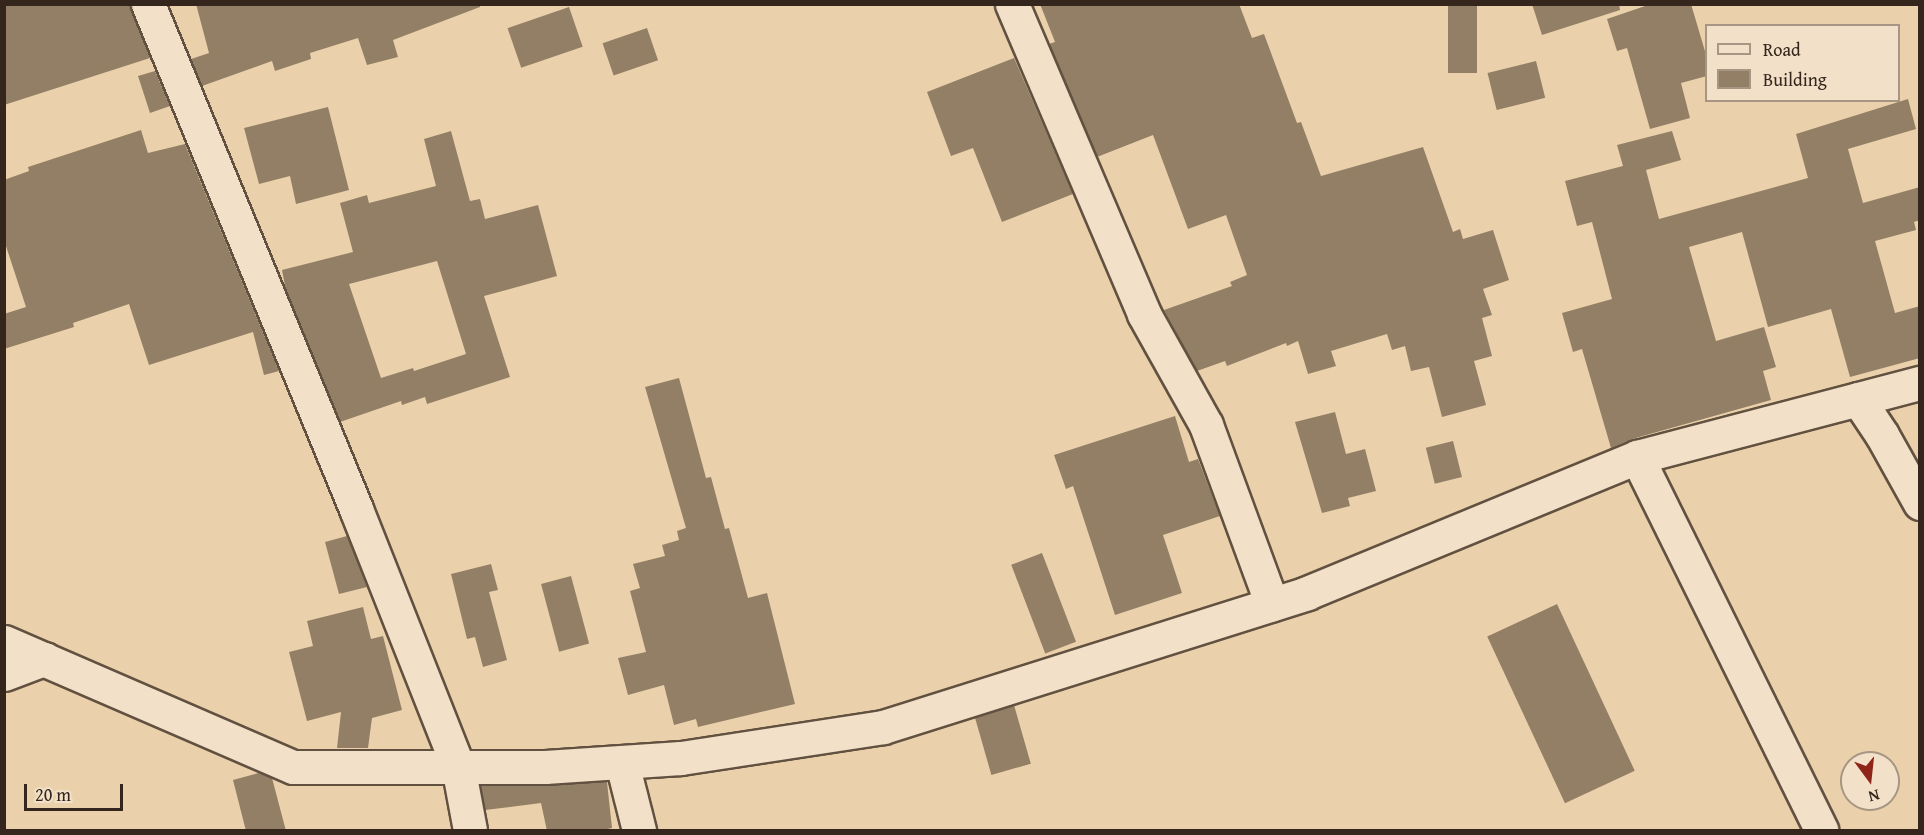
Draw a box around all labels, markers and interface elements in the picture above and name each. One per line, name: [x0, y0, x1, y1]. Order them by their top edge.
legend: [1705, 24, 1900, 102]
text: Road: [1763, 36, 1801, 63]
text: Building: [1763, 66, 1827, 93]
north arrow: [1840, 751, 1900, 811]
scale bar: [27, 772, 126, 810]
text: 20 m: [35, 781, 71, 808]
text: N: [1866, 783, 1882, 809]

